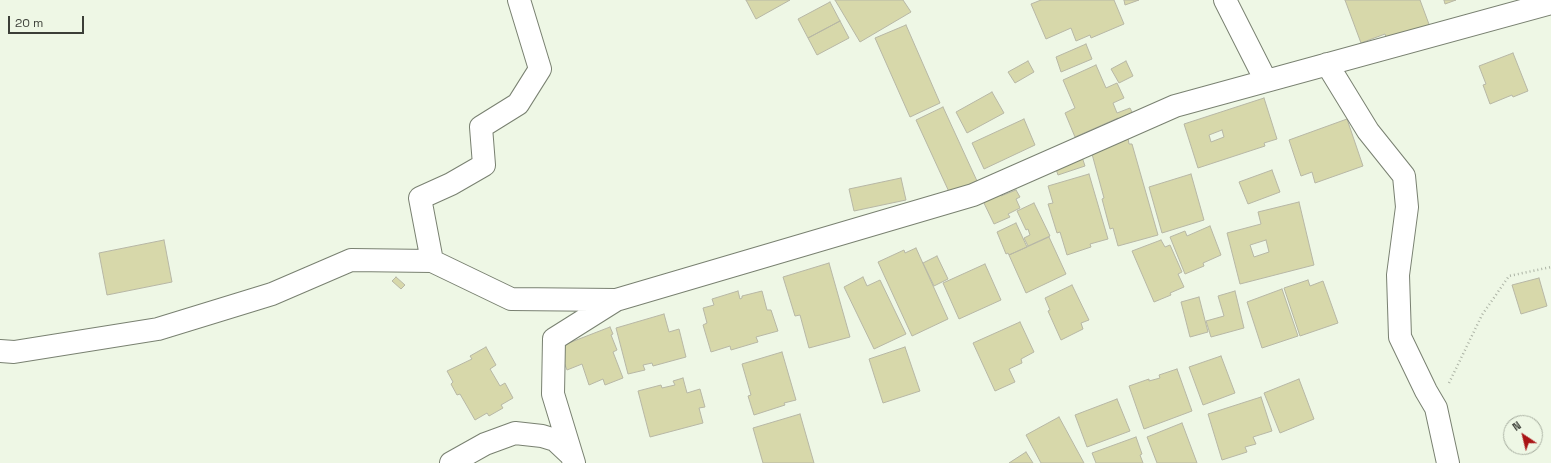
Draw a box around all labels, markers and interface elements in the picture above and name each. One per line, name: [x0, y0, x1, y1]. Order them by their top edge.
scale bar: [10, 8, 86, 34]
text: 20 m: [15, 15, 43, 31]
north arrow: [1503, 415, 1543, 455]
text: N: [1510, 418, 1524, 434]

